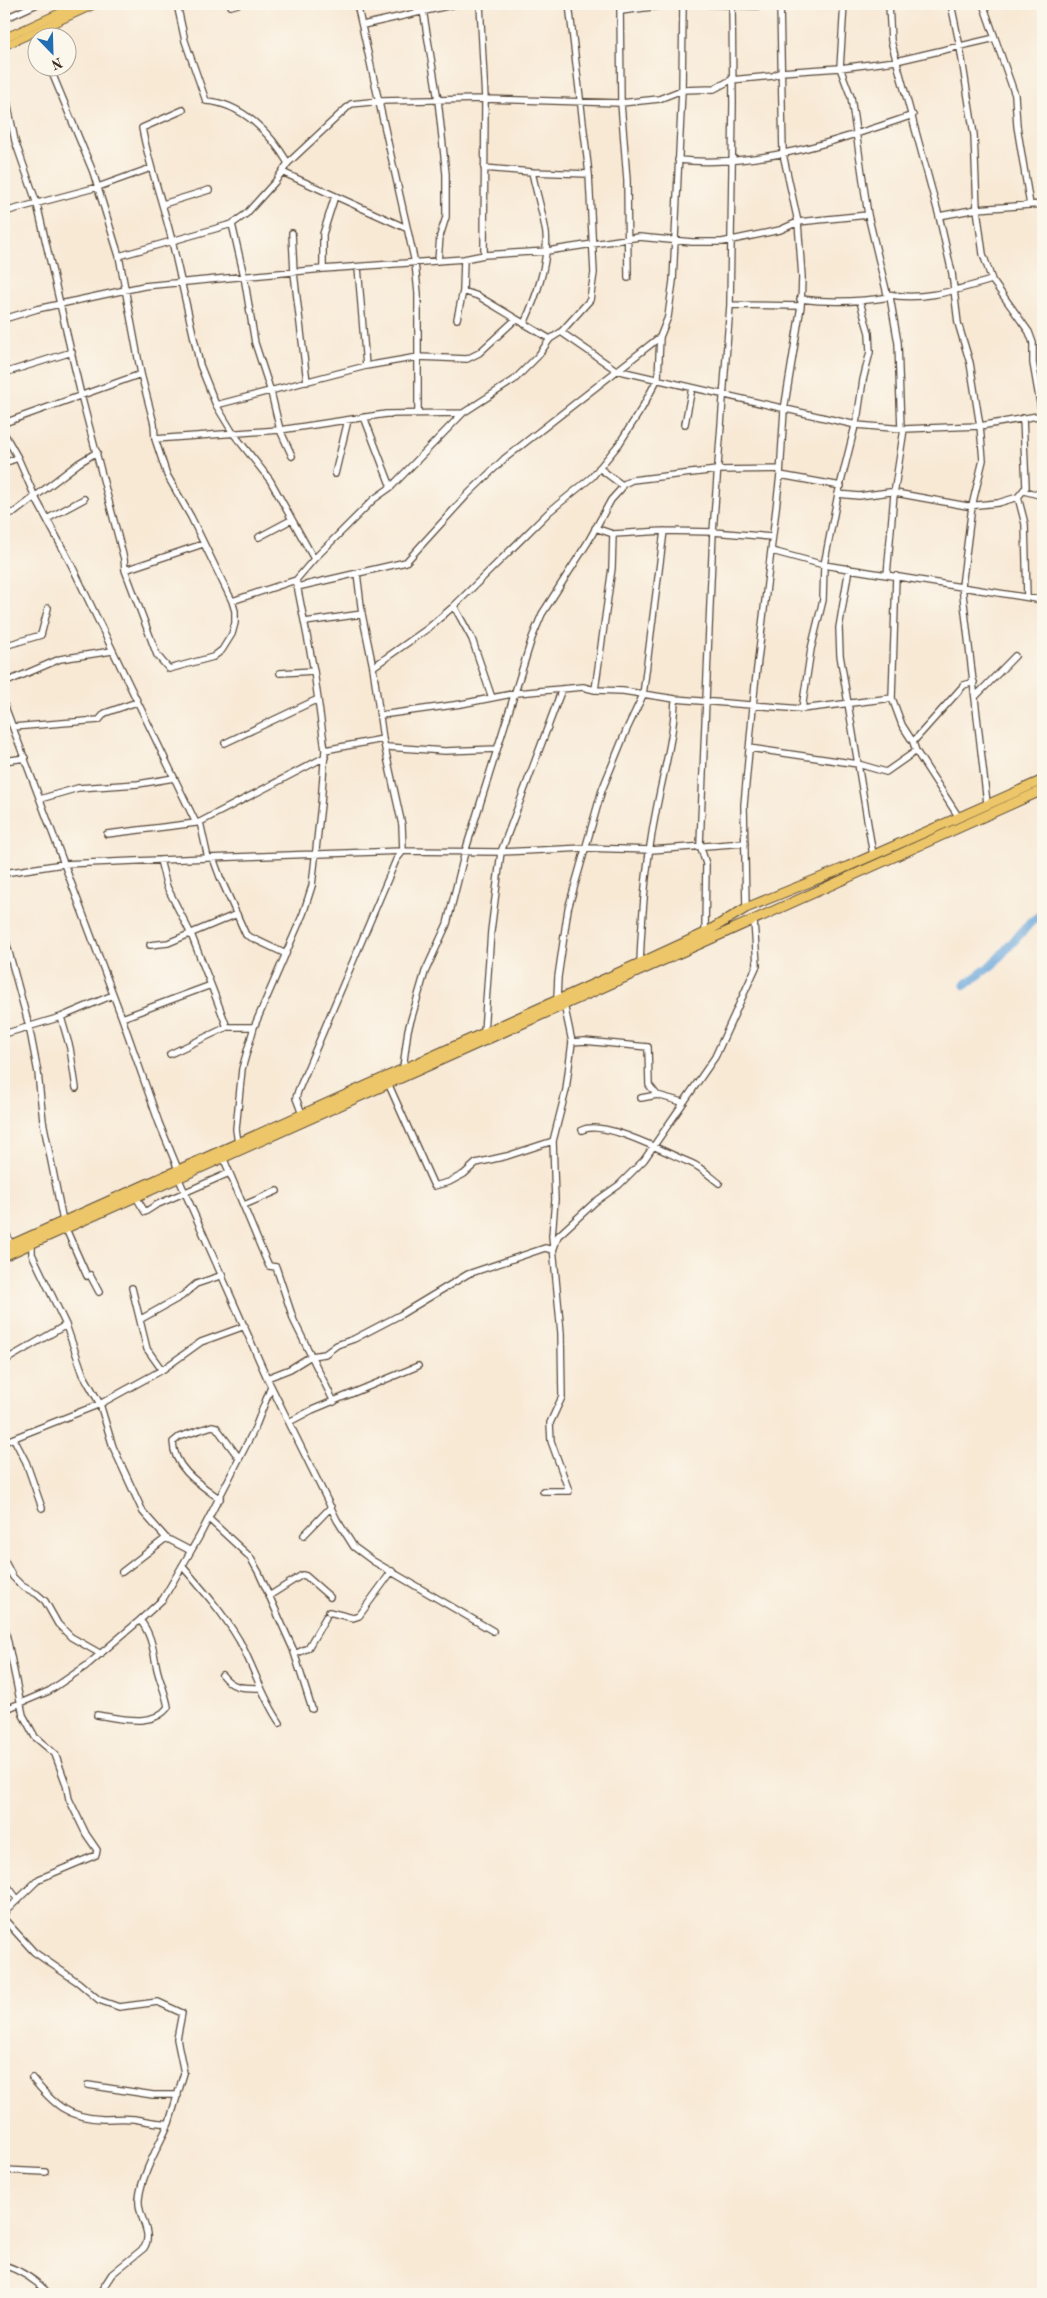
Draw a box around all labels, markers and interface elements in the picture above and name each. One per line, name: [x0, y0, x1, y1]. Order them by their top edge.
north arrow: [28, 28, 78, 78]
text: N: [49, 55, 64, 72]

